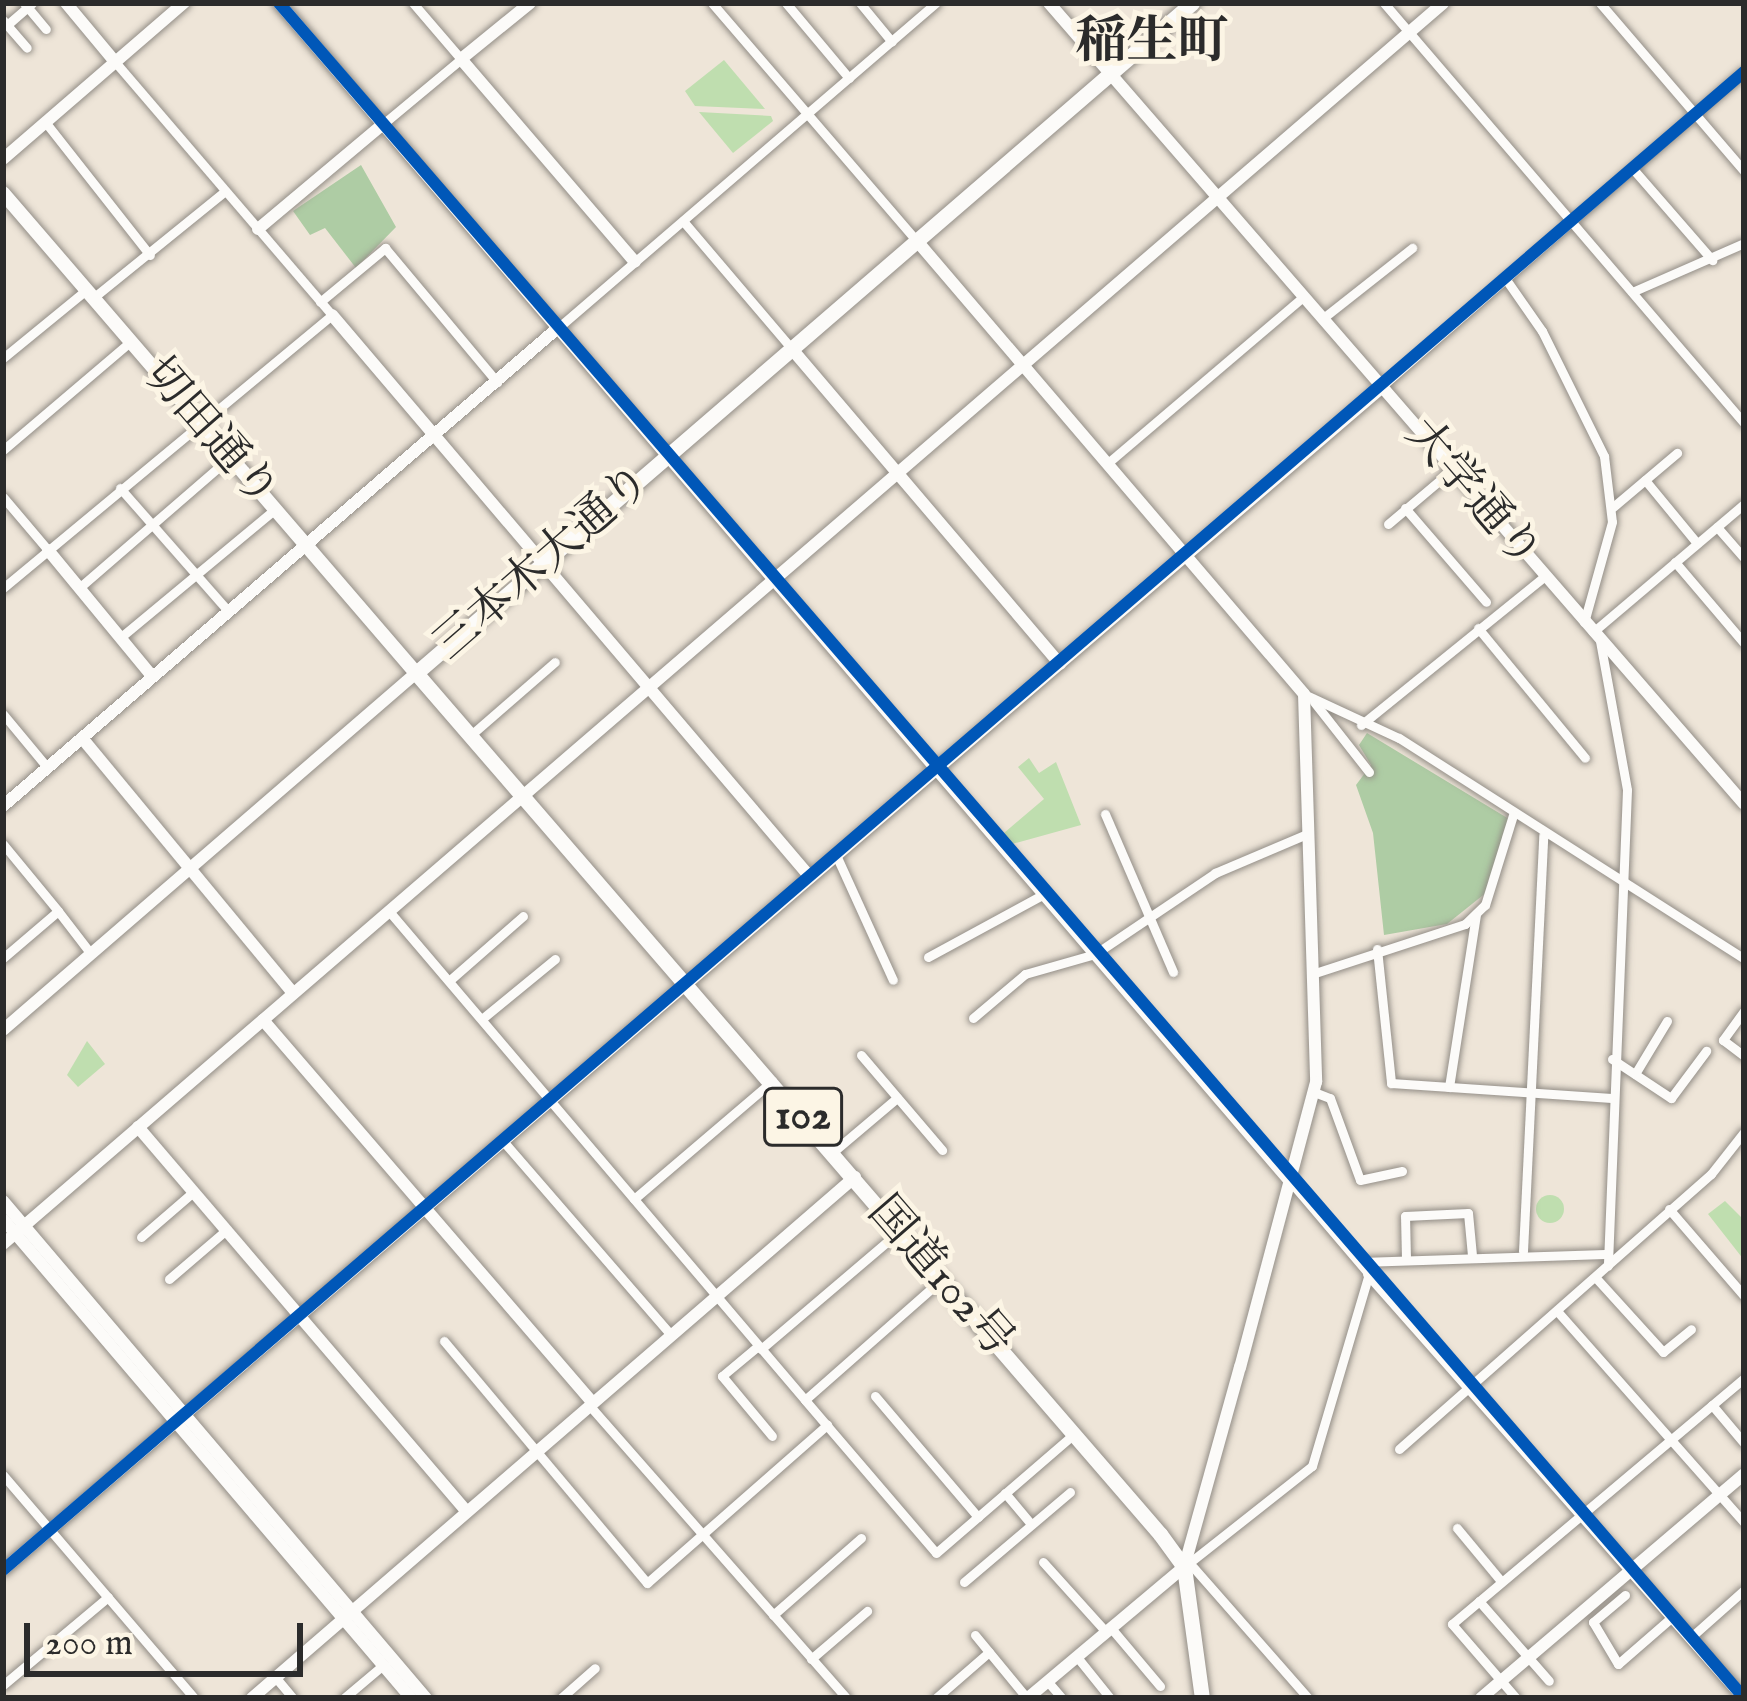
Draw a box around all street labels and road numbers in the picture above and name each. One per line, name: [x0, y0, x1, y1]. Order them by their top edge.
street label: 切田通り: [131, 347, 289, 519]
street label: 大学通り: [1394, 408, 1552, 580]
street label: 三本木大通り: [423, 454, 663, 672]
road number: 102: [761, 1081, 845, 1153]
street label: 国道102号: [856, 1186, 1024, 1368]

